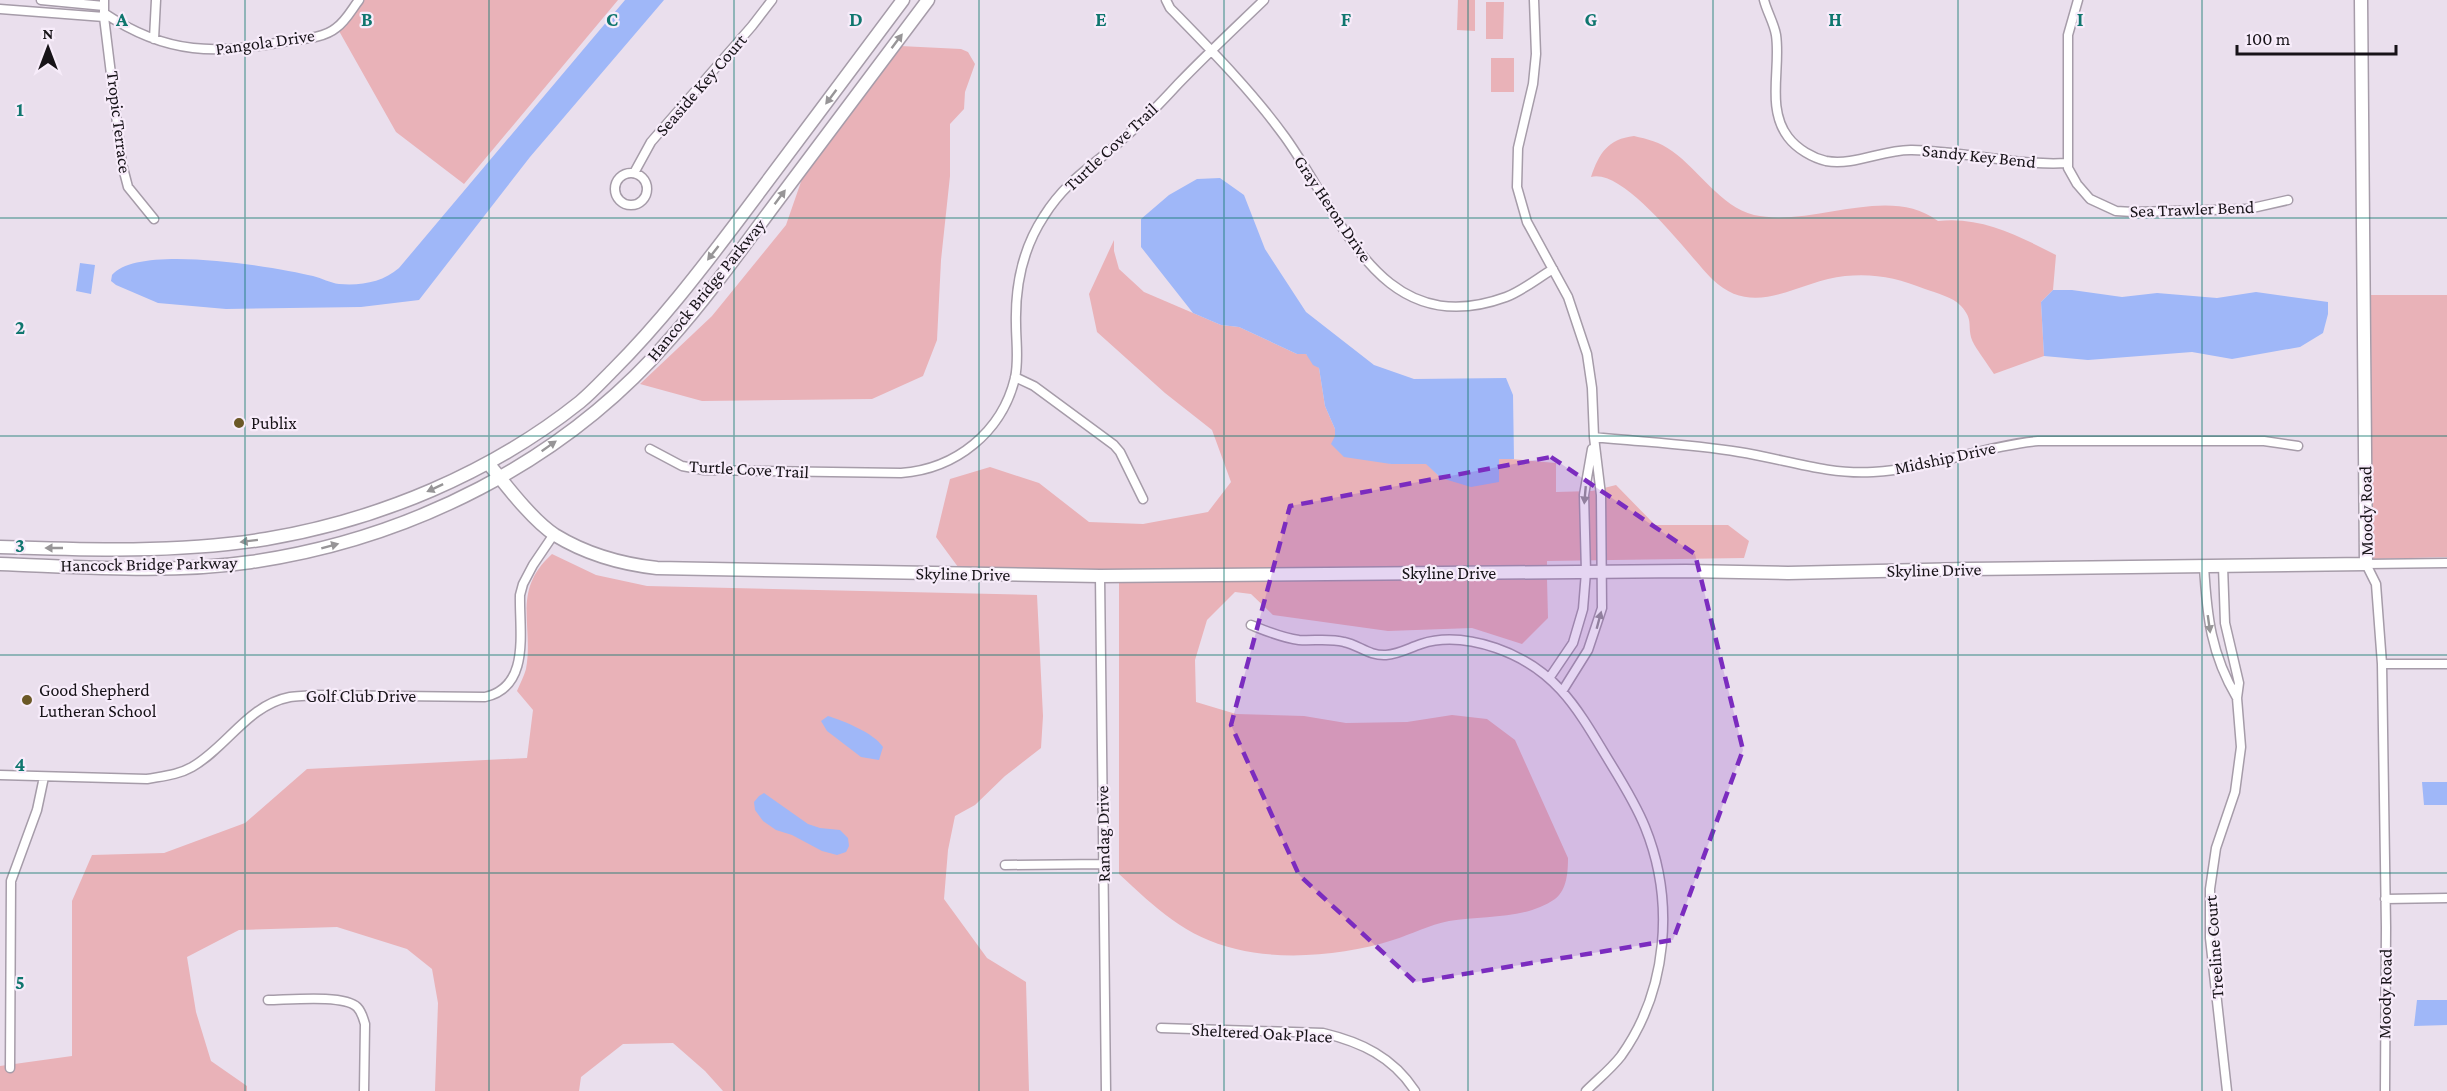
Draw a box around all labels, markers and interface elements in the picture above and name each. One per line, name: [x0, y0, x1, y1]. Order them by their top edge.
text: A: [115, 8, 129, 30]
text: B: [361, 8, 373, 30]
text: C: [606, 8, 618, 30]
text: D: [849, 8, 863, 30]
text: E: [1095, 8, 1107, 30]
text: F: [1341, 8, 1352, 30]
text: G: [1585, 8, 1598, 30]
text: H: [1828, 8, 1842, 30]
text: I: [2077, 8, 2084, 30]
north arrow: [18, 18, 78, 78]
scale bar: [2237, 18, 2396, 56]
text: N: [43, 25, 54, 42]
street label: Pangola Drive: [214, 25, 316, 59]
street label: Seaside Key Court: [651, 29, 751, 140]
text: 100 m: [2246, 29, 2291, 49]
one-way arrow: [891, 33, 903, 48]
street label: Tropic Terrace: [103, 70, 135, 174]
one-way arrow: [825, 90, 837, 105]
text: 1: [16, 98, 24, 120]
street label: Turtle Cove Trail: [1060, 99, 1162, 195]
street label: Sandy Key Bend: [1921, 140, 2037, 172]
street label: Gray Heron Drive: [1290, 152, 1376, 266]
one-way arrow: [774, 189, 786, 204]
street label: Sea Trawler Bend: [2129, 197, 2255, 221]
street label: Hancock Bridge Parkway: [642, 214, 770, 365]
one-way arrow: [707, 245, 720, 261]
text: 2: [15, 316, 25, 338]
place label: Publix: [251, 413, 297, 433]
marker: Publix: [232, 416, 246, 430]
street label: Midship Drive: [1893, 438, 1997, 478]
one-way arrow: [541, 440, 557, 452]
street label: Turtle Cove Trail: [689, 456, 810, 482]
street label: Moody Road: [2355, 465, 2377, 556]
one-way arrow: [427, 483, 444, 492]
one-way arrow: [1581, 486, 1590, 505]
text: 3: [15, 534, 25, 556]
one-way arrow: [239, 537, 258, 546]
one-way arrow: [321, 541, 339, 550]
one-way arrow: [44, 543, 63, 553]
street label: Hancock Bridge Parkway: [60, 552, 238, 576]
street label: Skyline Drive: [1887, 559, 1982, 581]
street label: Skyline Drive: [916, 563, 1011, 585]
street label: Skyline Drive: [1402, 563, 1496, 583]
one-way arrow: [1595, 610, 1604, 628]
one-way arrow: [2205, 615, 2214, 634]
place label: Good Shepherd Lutheran School: [39, 680, 157, 721]
street label: Golf Club Drive: [306, 686, 416, 706]
marker: Good Shepherd Lutheran School: [20, 693, 34, 707]
text: 4: [15, 753, 26, 775]
street label: Randag Drive: [1092, 785, 1114, 883]
street label: Treeline Court: [2200, 894, 2228, 999]
street label: Moody Road: [2374, 948, 2396, 1039]
text: 5: [15, 971, 25, 993]
street label: Sheltered Oak Place: [1191, 1019, 1333, 1047]

